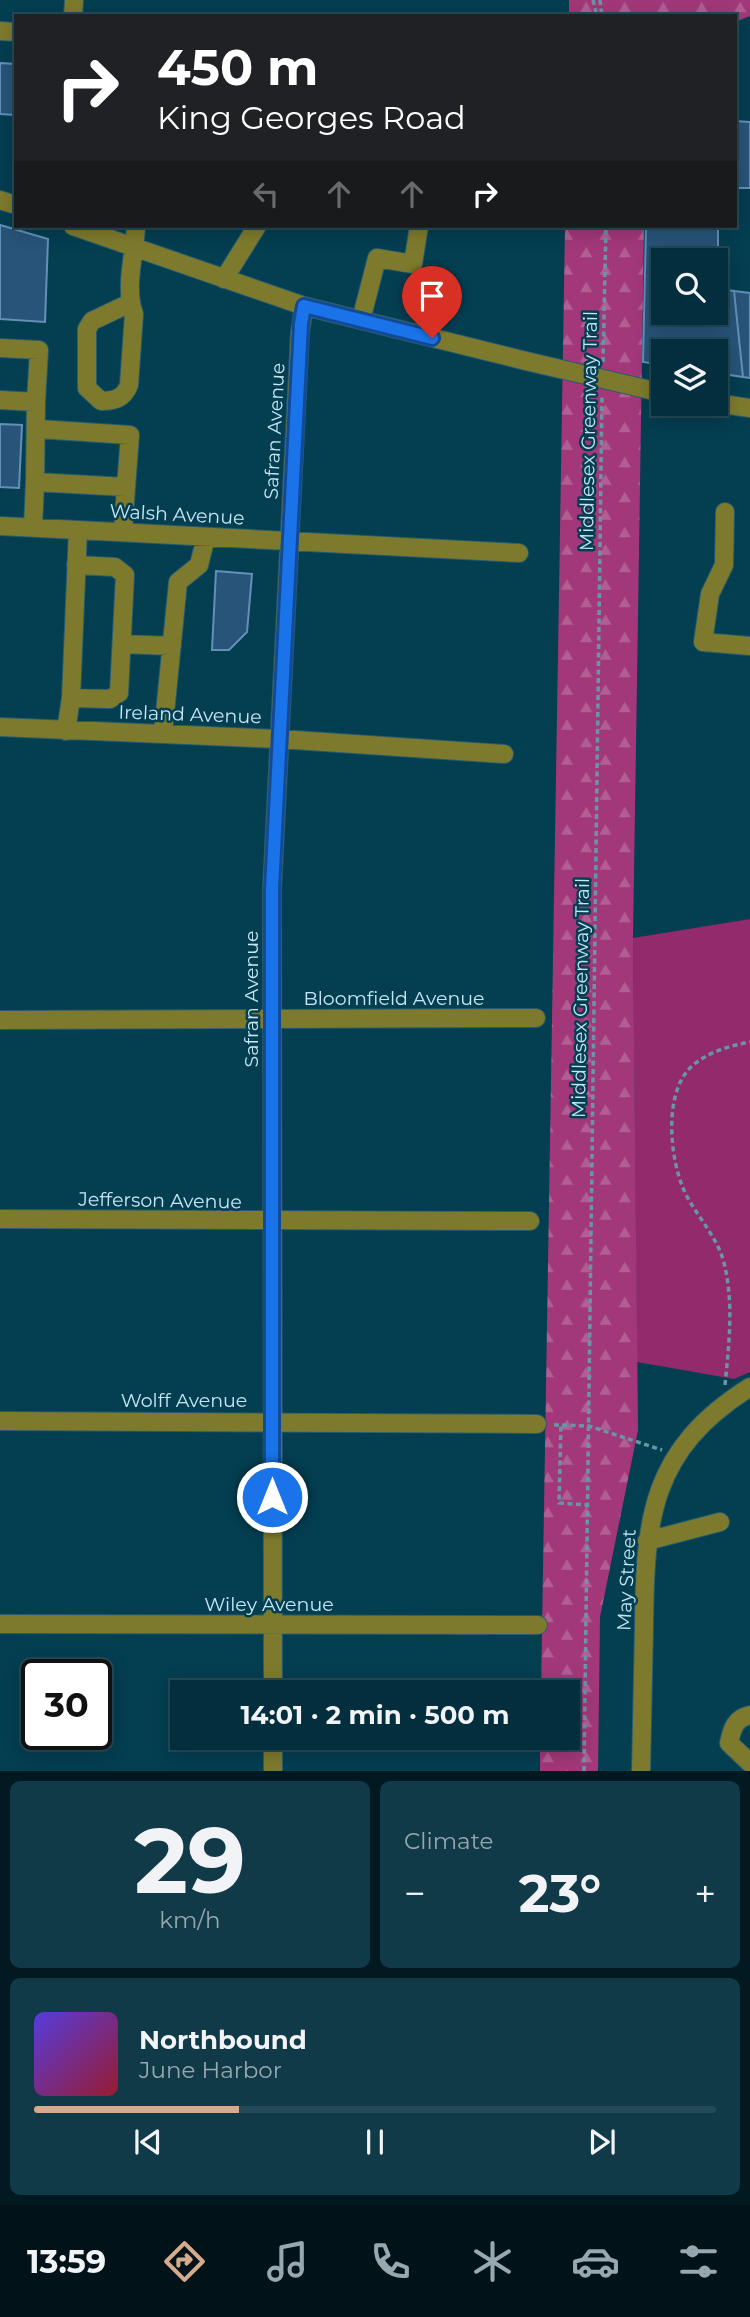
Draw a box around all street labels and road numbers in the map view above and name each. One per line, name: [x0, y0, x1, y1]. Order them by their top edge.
street label: Middlesex Greenway Trail: [575, 311, 602, 551]
street label: Safran Avenue: [259, 362, 290, 500]
street label: Walsh Avenue: [109, 499, 245, 530]
street label: Ireland Avenue: [118, 701, 262, 728]
street label: Middlesex Greenway Trail: [567, 878, 594, 1118]
street label: Safran Avenue: [240, 931, 263, 1067]
street label: Bloomfield Avenue: [303, 987, 485, 1010]
street label: Jefferson Avenue: [77, 1188, 242, 1213]
street label: Wolff Avenue: [121, 1389, 247, 1412]
street label: May Street: [612, 1528, 641, 1631]
street label: Wiley Avenue: [204, 1593, 334, 1616]

